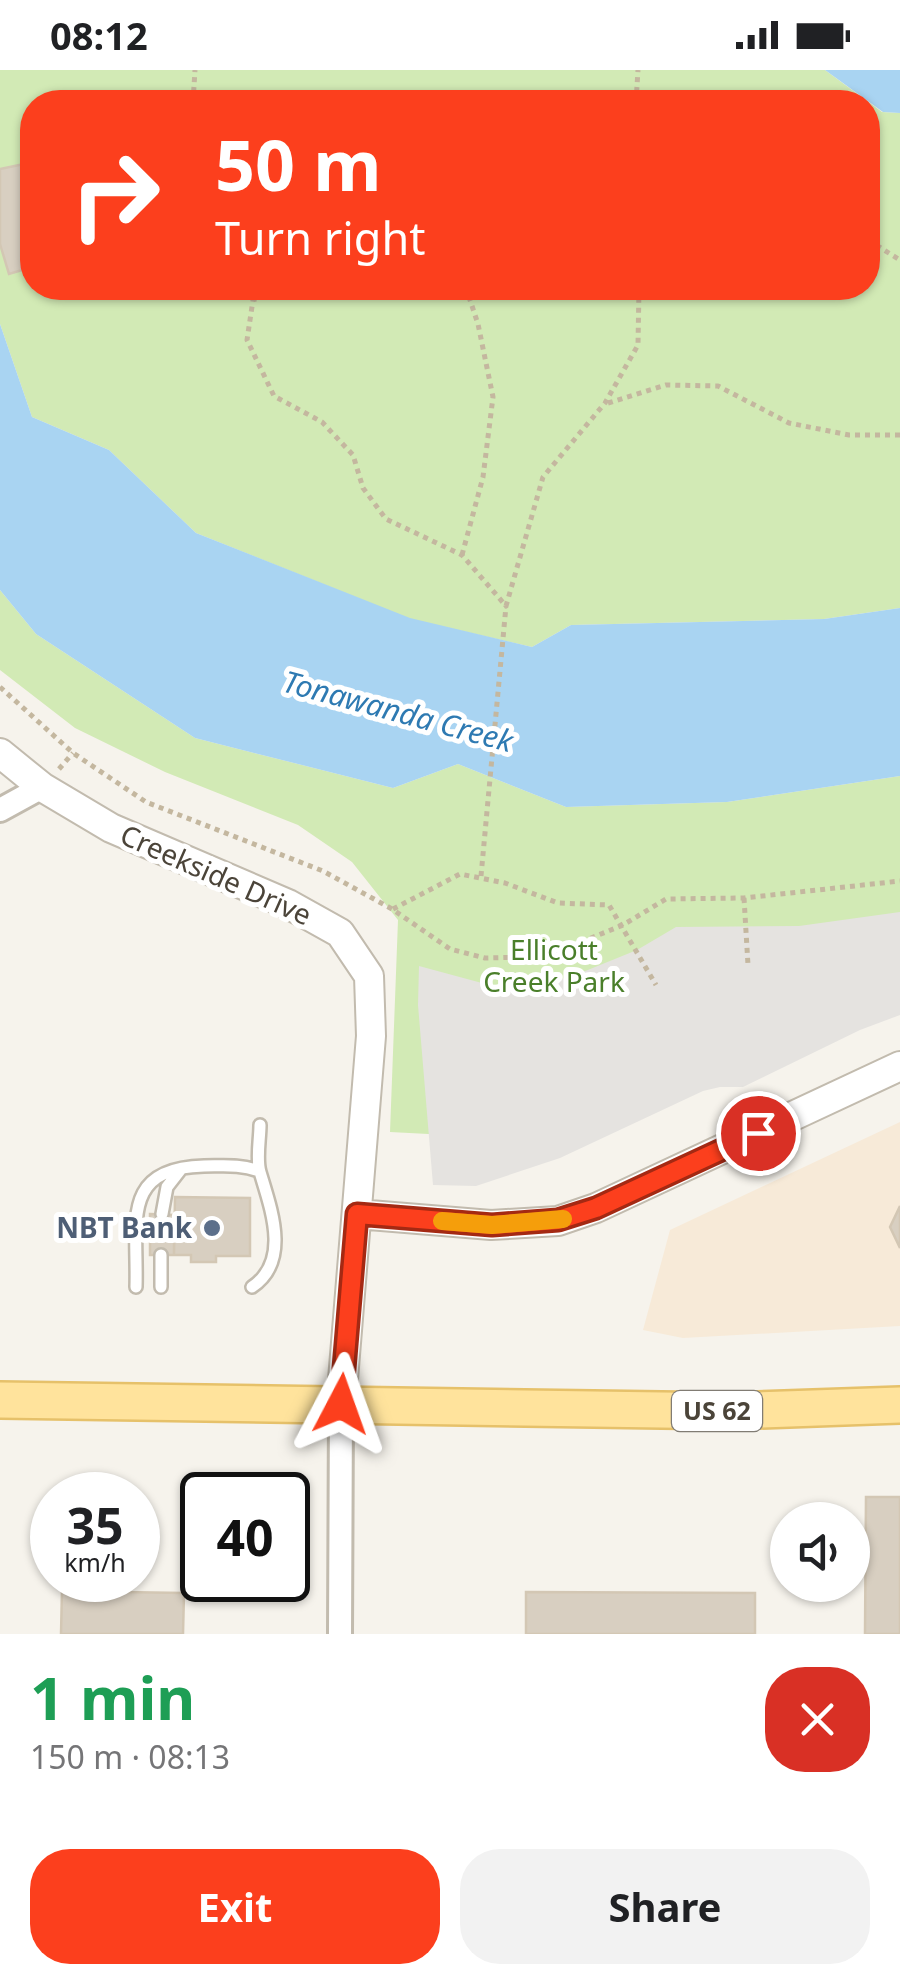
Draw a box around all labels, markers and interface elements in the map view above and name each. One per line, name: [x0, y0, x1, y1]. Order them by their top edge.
text: 08:12: [50, 9, 148, 61]
text: 50 m: [215, 116, 382, 212]
icon: right: [50, 130, 180, 260]
text: Turn right: [215, 207, 426, 268]
water label: Tonawanda Creek: [279, 660, 519, 761]
street label: Creekside Drive: [115, 815, 318, 933]
park label: Ellicott Creek Park: [483, 930, 625, 1000]
pin: [716, 1091, 801, 1176]
icon: arrive: [731, 1106, 786, 1161]
place label: NBT Bank: [56, 1208, 193, 1246]
marker: NBT Bank: [201, 1217, 223, 1239]
position arrow: [289, 1352, 393, 1456]
road number: US 62: [672, 1391, 762, 1431]
speed limit sign: 40: [180, 1472, 310, 1602]
text: 35: [66, 1491, 124, 1559]
map controls: [770, 1502, 870, 1602]
button: sound: [770, 1502, 870, 1602]
text: km/h: [64, 1545, 126, 1579]
text: 1 min: [30, 1656, 195, 1738]
button: close: [765, 1667, 870, 1772]
text: 150 m · 08:13: [30, 1735, 230, 1778]
button: Exit: [30, 1849, 440, 1964]
button: Share: [460, 1849, 870, 1964]

